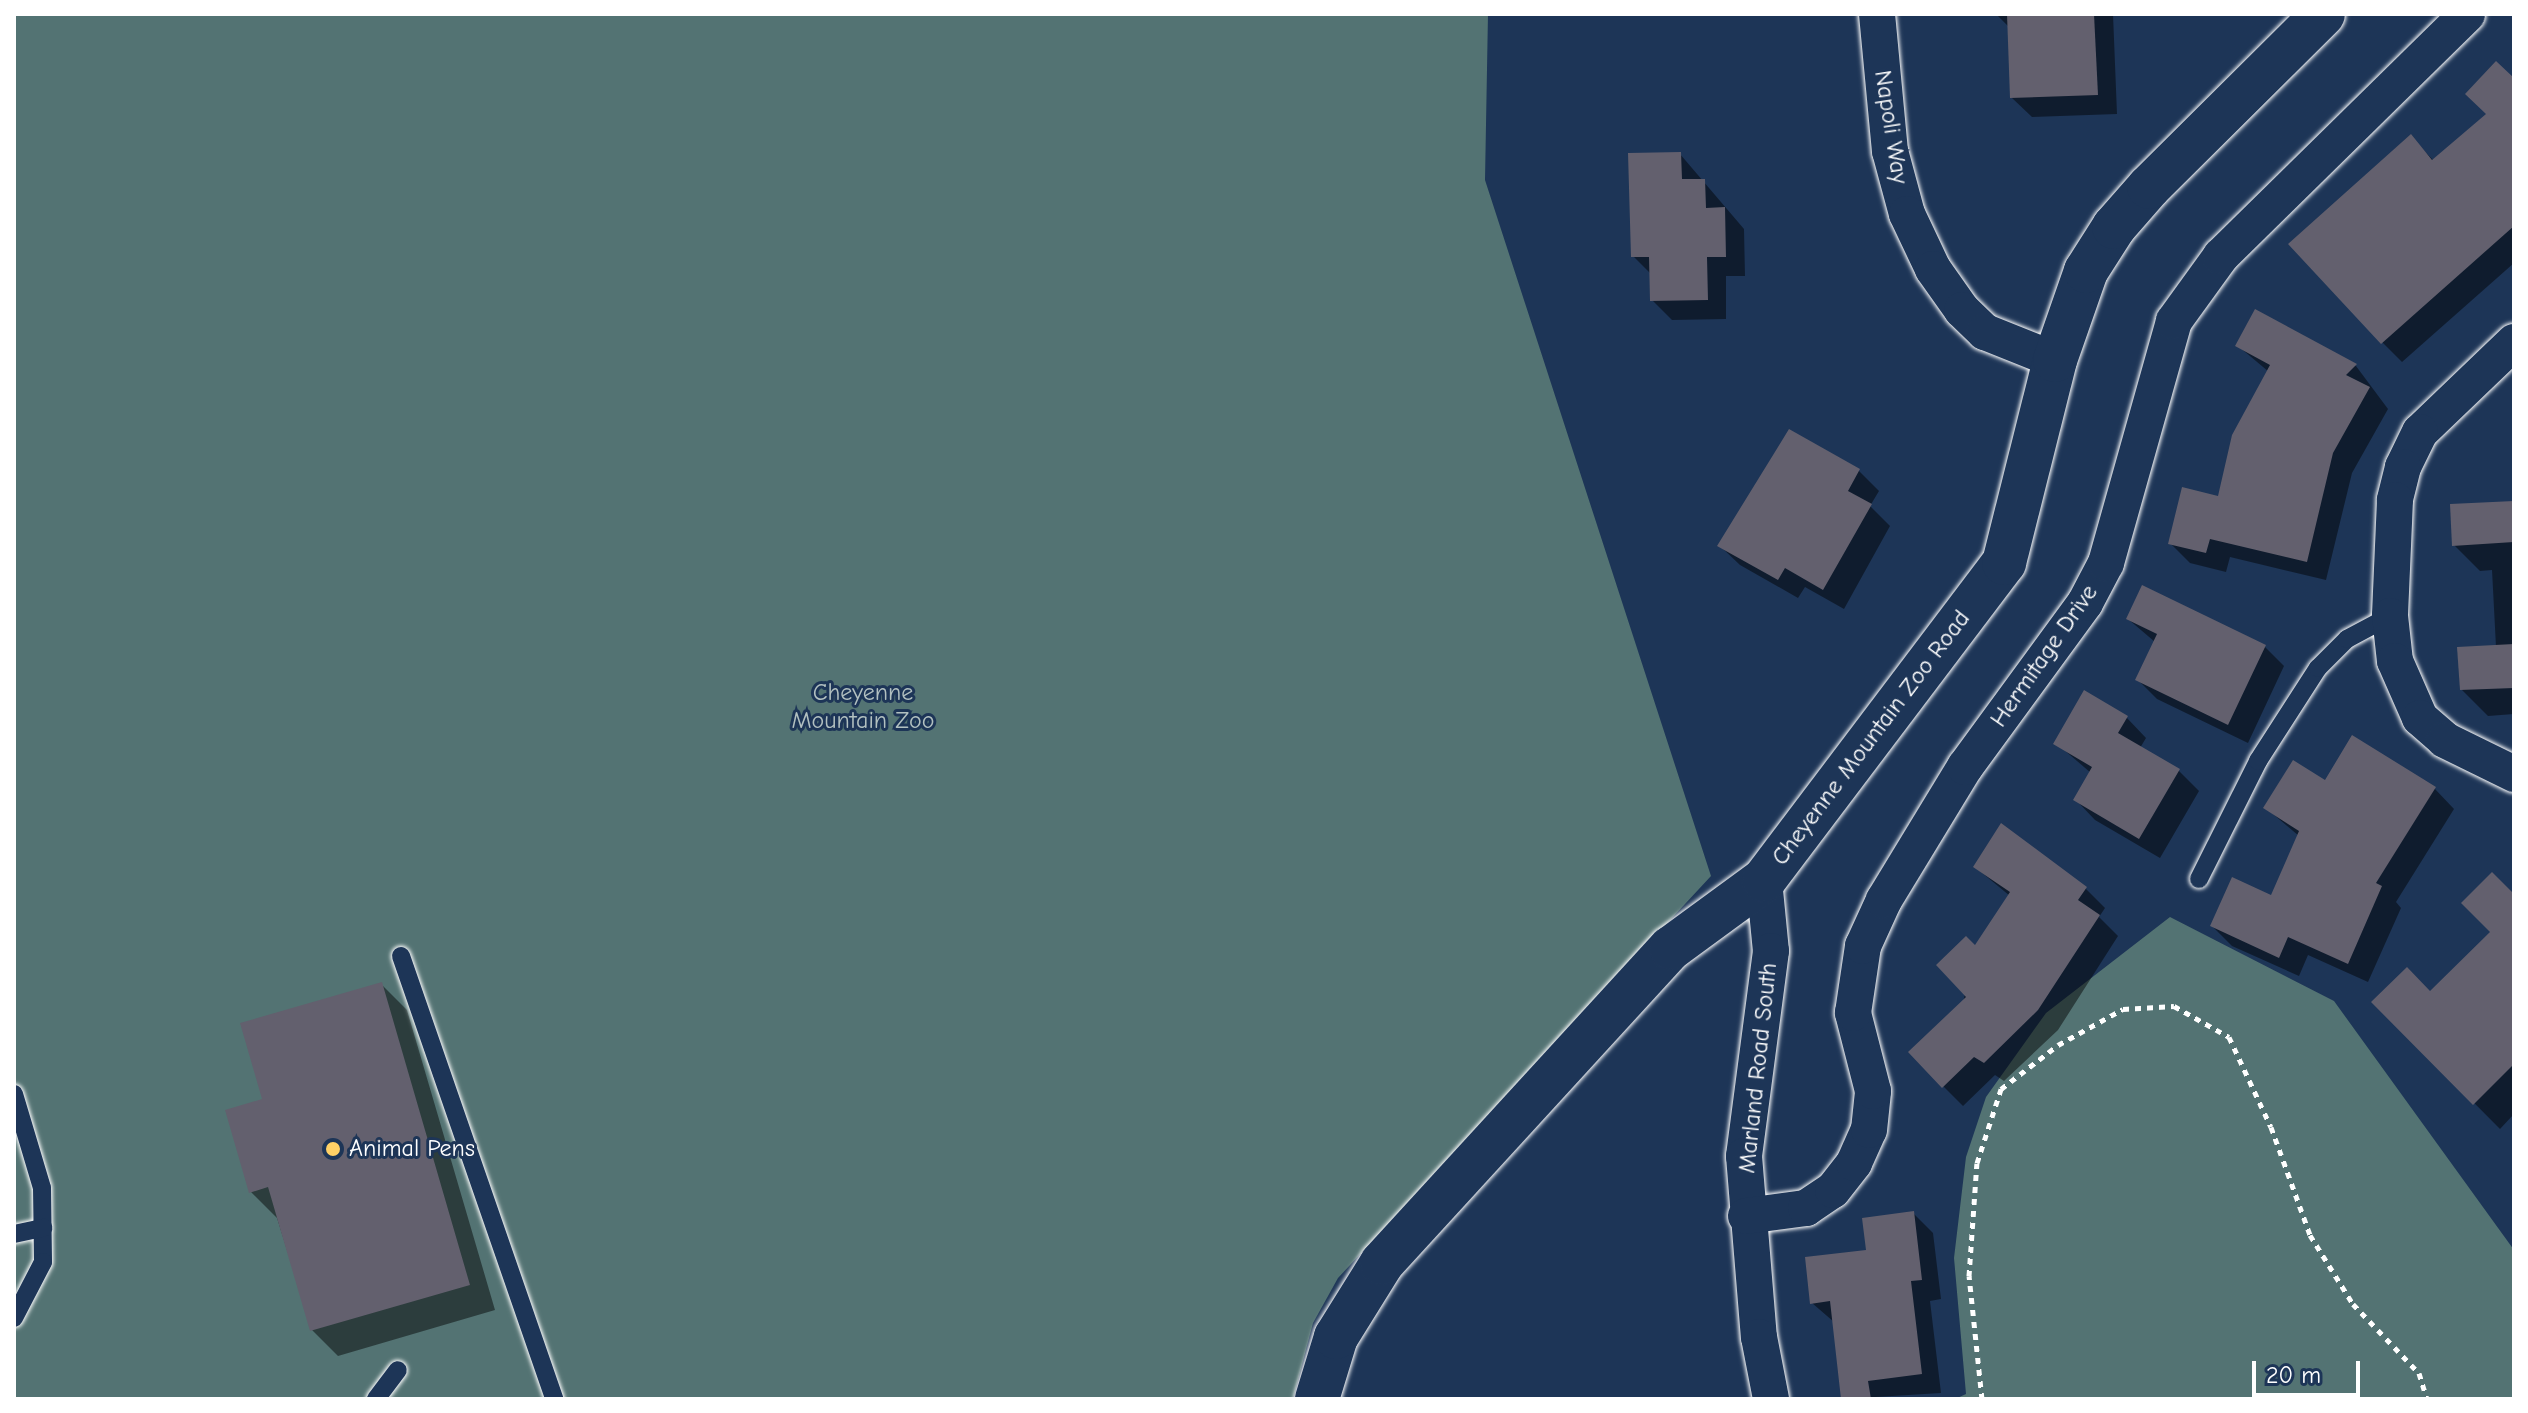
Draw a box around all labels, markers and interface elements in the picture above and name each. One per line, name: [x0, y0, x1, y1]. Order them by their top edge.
street label: Napoli Way: [1868, 68, 1914, 186]
street label: Hermitage Drive: [1984, 579, 2104, 733]
street label: Cheyenne Mountain Zoo Road: [1766, 605, 1976, 871]
park label: Cheyenne Mountain Zoo: [792, 679, 934, 735]
street label: Marland Road South: [1733, 961, 1783, 1175]
place label: Animal Pens: [349, 1135, 475, 1163]
marker: Animal Pens: [324, 1140, 342, 1158]
scale bar: [2256, 1345, 2364, 1395]
text: 20 m: [2266, 1361, 2321, 1389]

